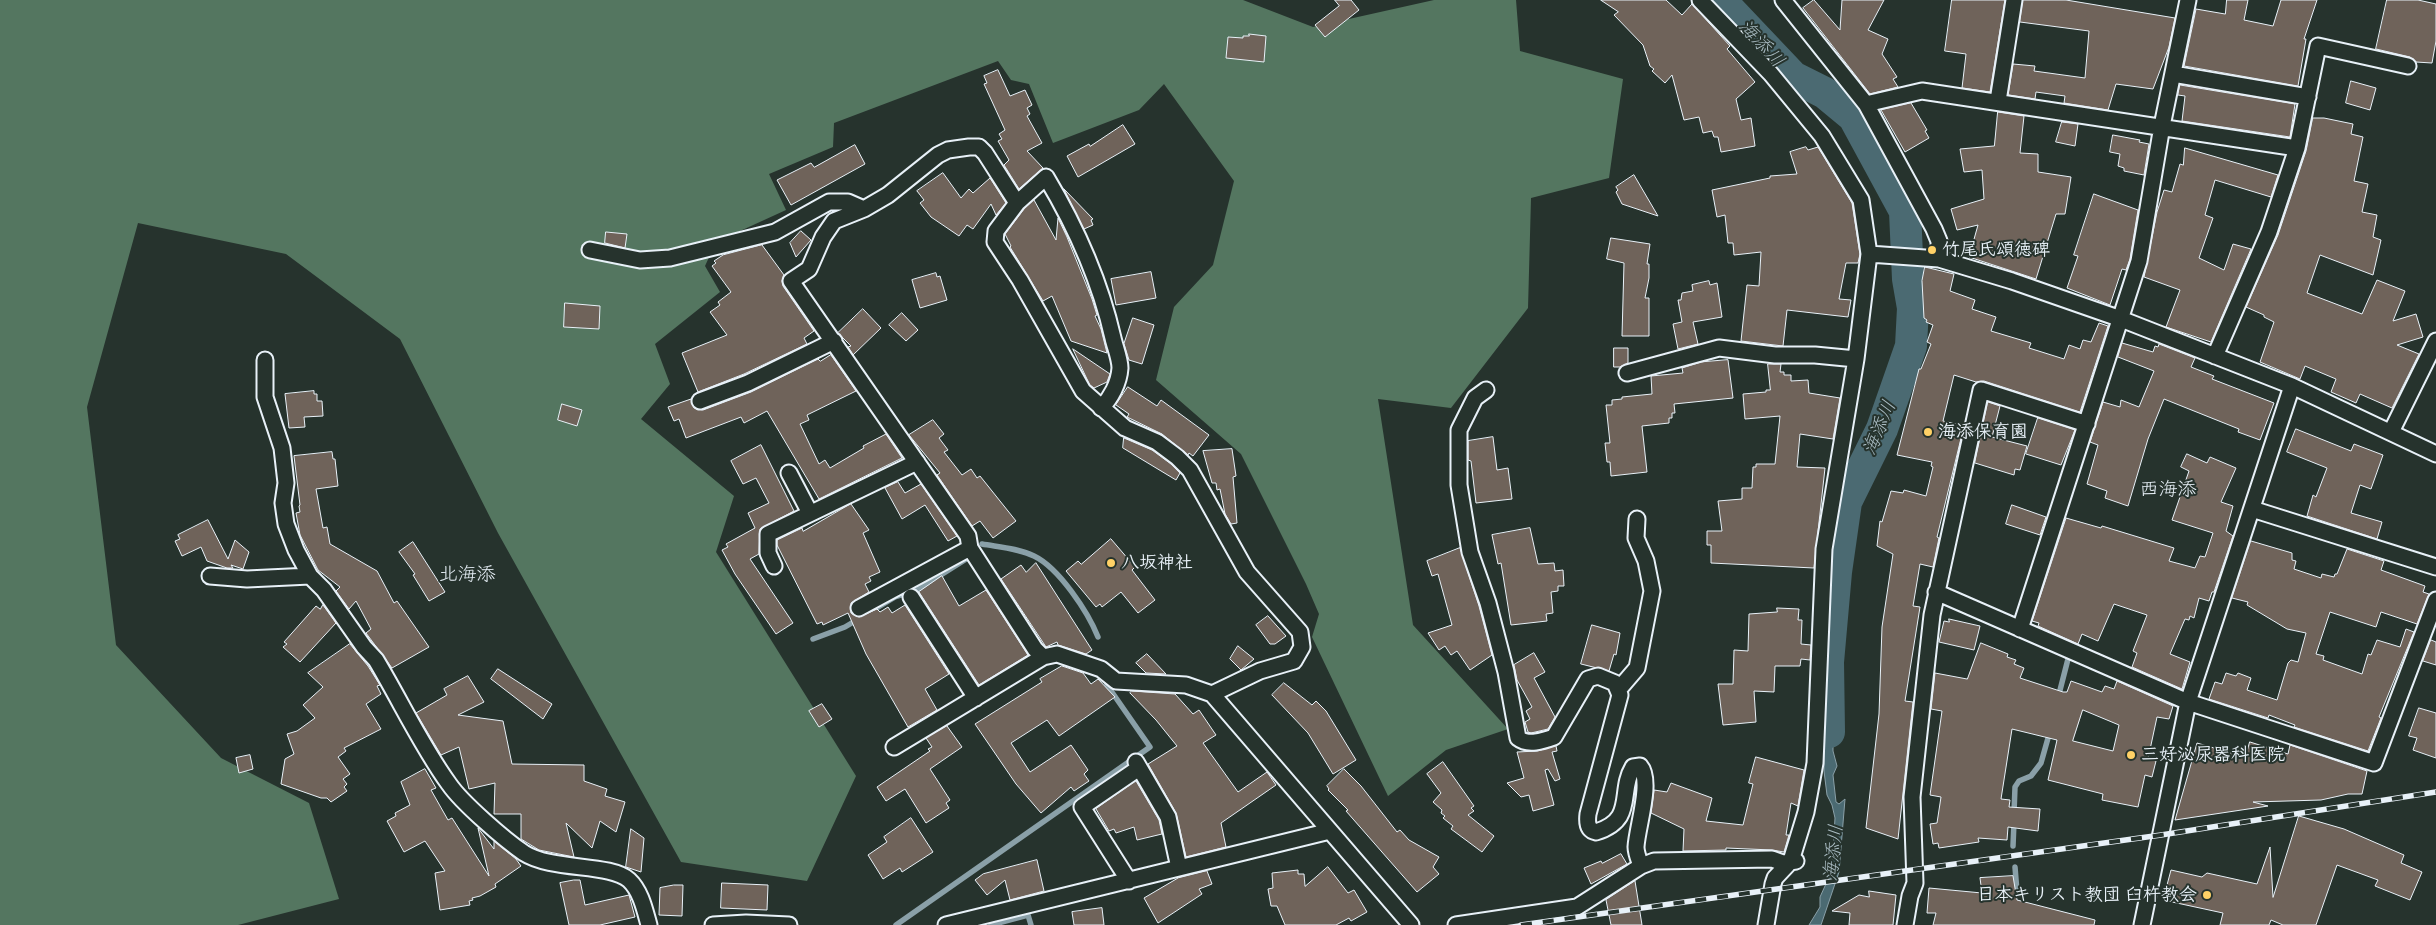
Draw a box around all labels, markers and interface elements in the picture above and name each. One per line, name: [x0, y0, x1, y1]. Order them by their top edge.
water label: 海添川: [1733, 15, 1789, 73]
place label: 竹尾氏頌徳碑: [1942, 239, 2050, 261]
marker: 竹尾氏頌徳碑: [1926, 244, 1938, 256]
water label: 海添川: [1858, 397, 1902, 459]
place label: 海添保育園: [1938, 421, 2028, 443]
marker: 海添保育園: [1922, 426, 1934, 438]
district label: 西海添: [2140, 479, 2196, 501]
place label: 八坂神社: [1121, 552, 1193, 574]
marker: 八坂神社: [1105, 557, 1117, 569]
district label: 北海添: [439, 564, 495, 586]
place label: 三好泌尿器科医院: [2141, 744, 2285, 766]
marker: 三好泌尿器科医院: [2125, 749, 2137, 761]
water label: 海添川: [1820, 823, 1848, 883]
place label: 日本キリスト教団 臼杵教会: [1977, 884, 2197, 906]
marker: 日本キリスト教団 臼杵教会: [2201, 889, 2213, 901]

